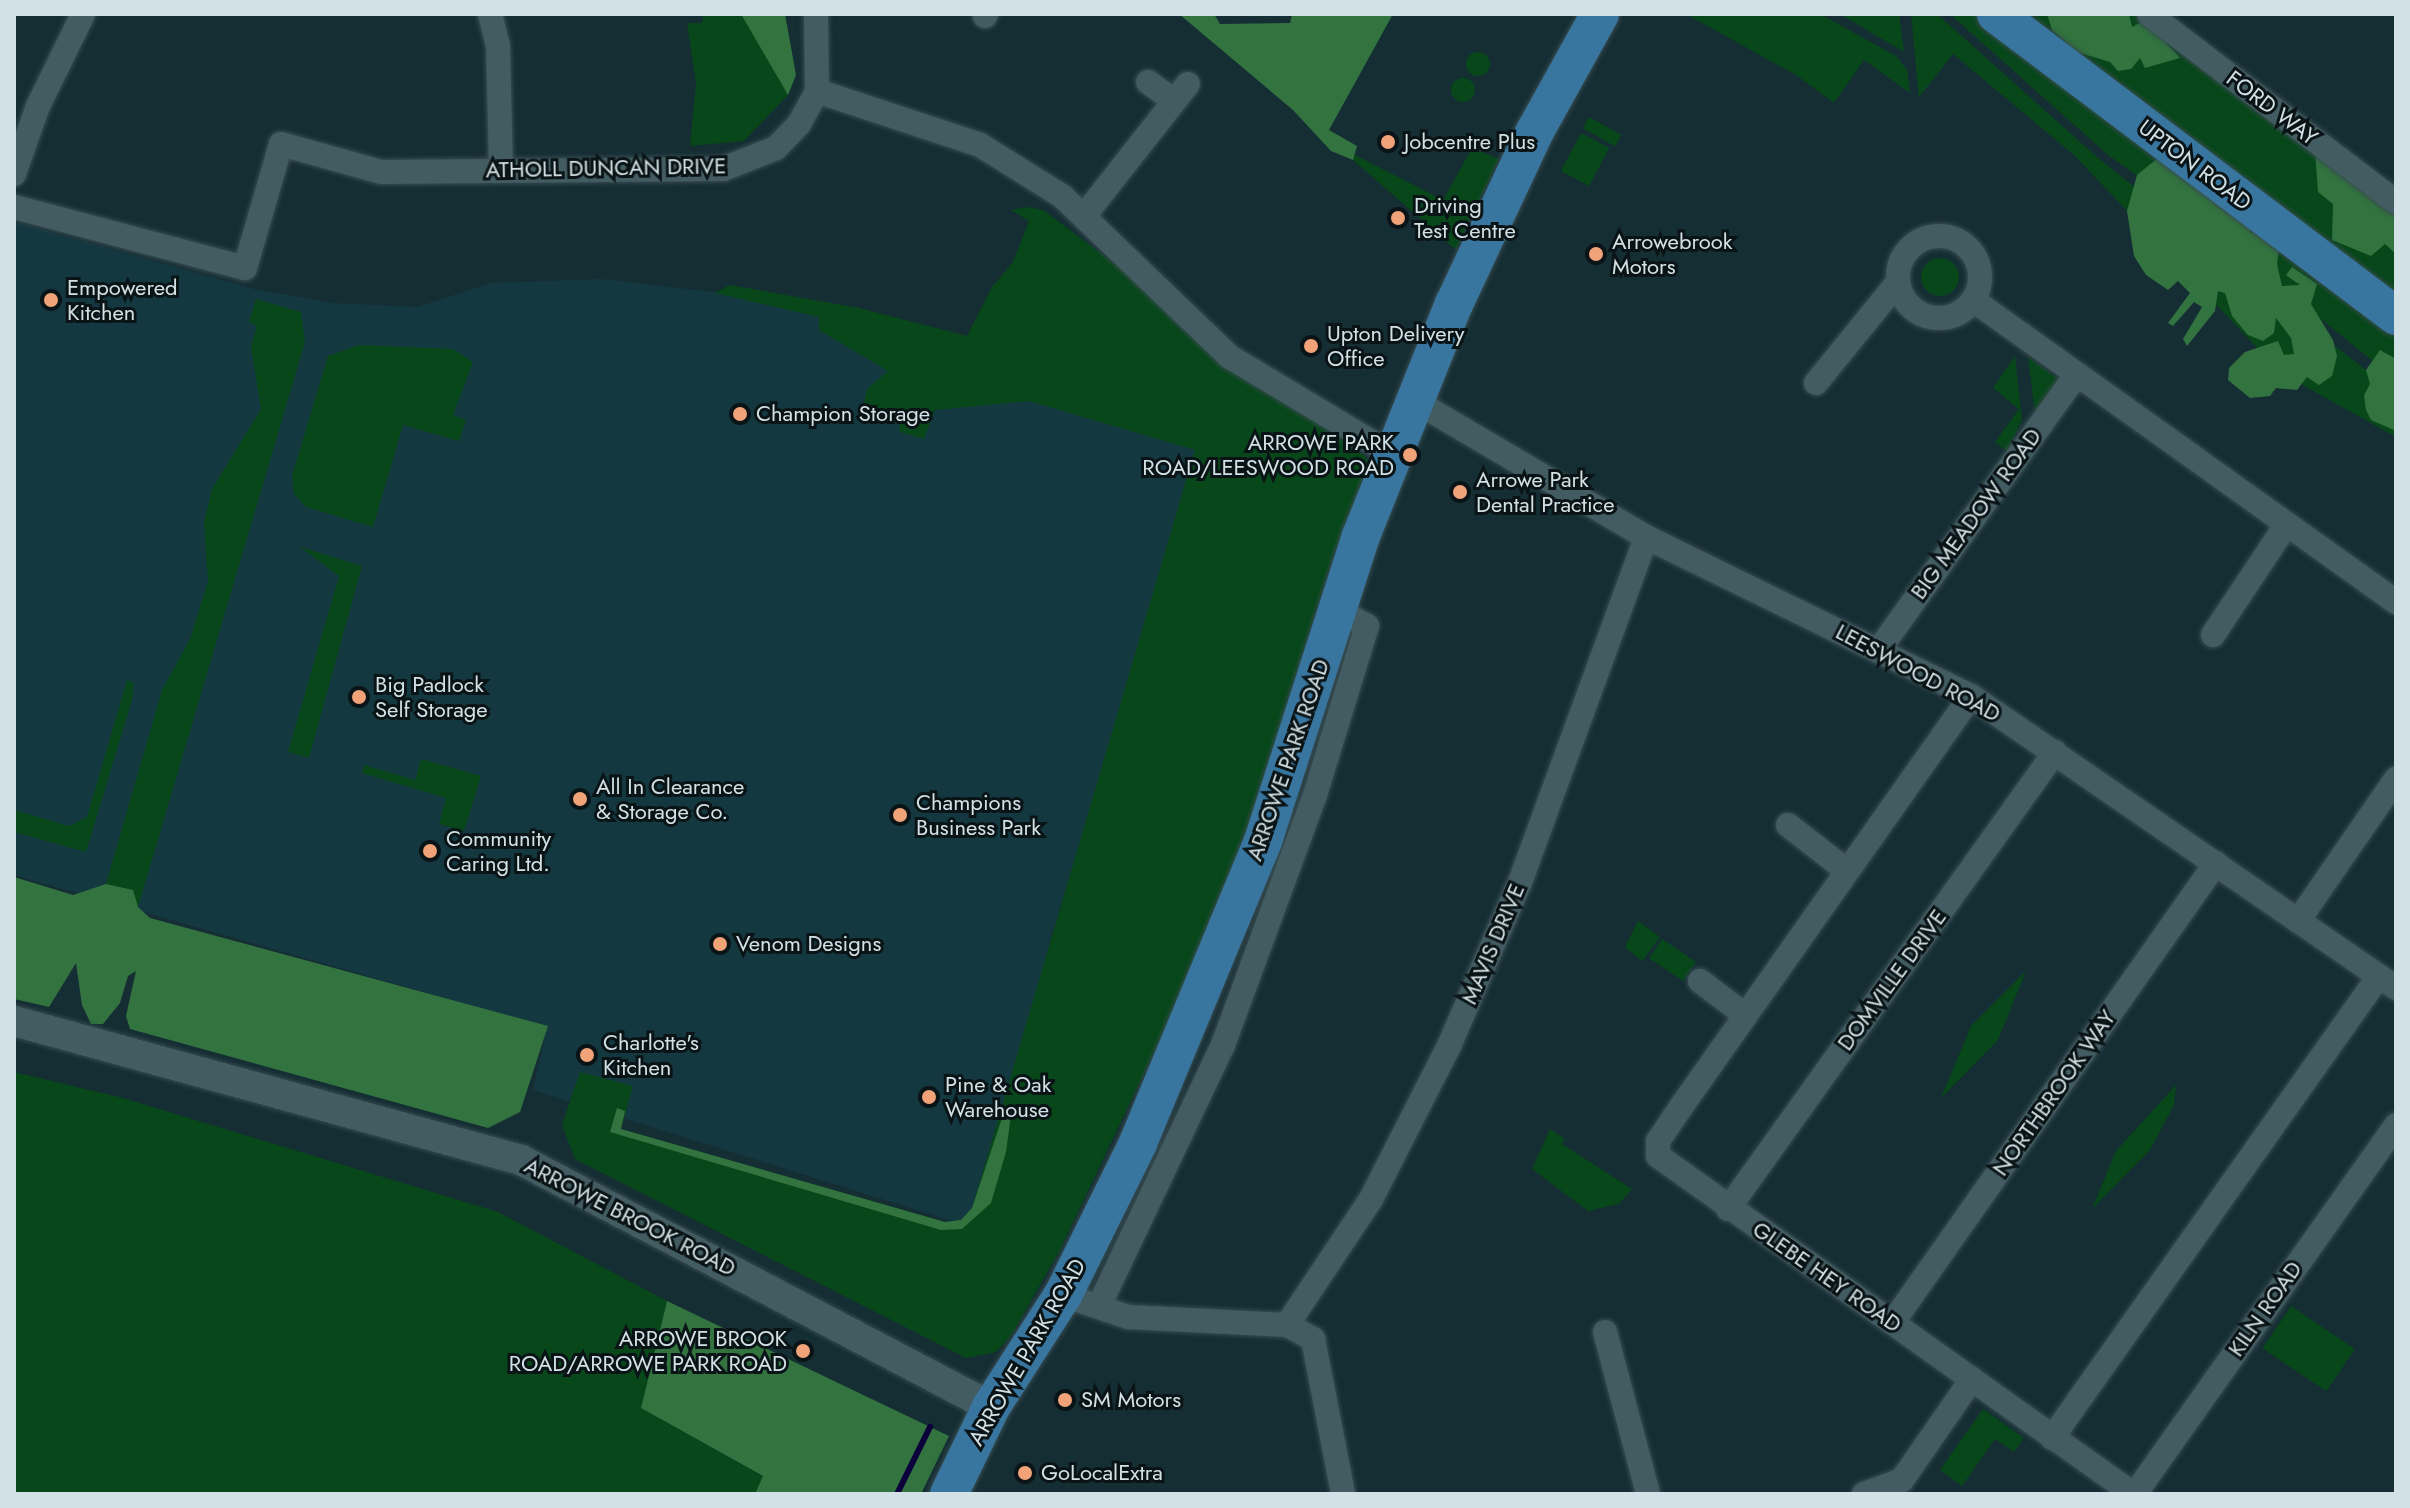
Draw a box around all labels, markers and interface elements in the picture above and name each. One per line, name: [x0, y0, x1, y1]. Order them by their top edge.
street label: FORD WAY: [2221, 65, 2323, 151]
street label: UPTON ROAD: [2134, 114, 2256, 216]
place label: Jobcentre Plus: [1404, 129, 1535, 155]
marker: Jobcentre Plus: [1379, 133, 1397, 151]
street label: ATHOLL DUNCAN DRIVE: [485, 153, 727, 183]
place label: Driving Test Centre: [1414, 192, 1516, 244]
marker: Driving Test Centre: [1389, 209, 1407, 227]
place label: Arrowebrook Motors: [1612, 228, 1732, 280]
marker: Arrowebrook Motors: [1587, 245, 1605, 263]
place label: Empowered Kitchen: [67, 274, 178, 326]
marker: Empowered Kitchen: [42, 291, 60, 309]
place label: Upton Delivery Office: [1327, 320, 1464, 372]
marker: Upton Delivery Office: [1302, 337, 1320, 355]
place label: Champion Storage: [756, 401, 930, 427]
marker: Champion Storage: [731, 405, 749, 423]
street label: BIG MEADOW ROAD: [1905, 424, 2047, 604]
place label: ARROWE PARK ROAD/LEESWOOD ROAD: [1142, 429, 1394, 480]
marker: ARROWE PARK ROAD/LEESWOOD ROAD: [1401, 446, 1419, 464]
place label: Arrowe Park Dental Practice: [1476, 466, 1614, 518]
marker: Arrowe Park Dental Practice: [1451, 483, 1469, 501]
street label: LEESWOOD ROAD: [1831, 619, 2005, 727]
street label: ARROWE PARK ROAD: [1241, 656, 1335, 864]
place label: Big Padlock Self Storage: [375, 671, 488, 722]
marker: Big Padlock Self Storage: [350, 688, 368, 706]
place label: All In Clearance & Storage Co.: [596, 773, 744, 824]
place label: Champions Business Park: [916, 789, 1041, 840]
marker: All In Clearance & Storage Co.: [571, 790, 589, 808]
marker: Champions Business Park: [891, 806, 909, 824]
place label: Community Caring Ltd.: [446, 825, 551, 876]
marker: Community Caring Ltd.: [421, 842, 439, 860]
street label: MAVIS DRIVE: [1456, 880, 1530, 1008]
street label: DOMVILLE DRIVE: [1832, 904, 1952, 1056]
place label: Venom Designs: [736, 931, 881, 957]
marker: Venom Designs: [711, 935, 729, 953]
street label: NORTHBROOK WAY: [1987, 1005, 2121, 1181]
place label: Charlotte's Kitchen: [603, 1029, 699, 1080]
marker: Charlotte's Kitchen: [578, 1046, 596, 1064]
place label: Pine & Oak Warehouse: [945, 1071, 1051, 1122]
marker: Pine & Oak Warehouse: [920, 1088, 938, 1106]
street label: ARROWE BROOK ROAD: [520, 1152, 740, 1282]
street label: GLEBE HEY ROAD: [1748, 1216, 1906, 1338]
street label: ARROWE PARK ROAD: [963, 1254, 1091, 1450]
street label: KILN ROAD: [2223, 1256, 2307, 1362]
place label: ARROWE BROOK ROAD/ARROWE PARK ROAD: [509, 1325, 787, 1376]
marker: ARROWE BROOK ROAD/ARROWE PARK ROAD: [794, 1342, 812, 1360]
place label: SM Motors: [1081, 1387, 1181, 1413]
marker: SM Motors: [1056, 1391, 1074, 1409]
place label: GoLocalExtra: [1041, 1460, 1163, 1486]
marker: GoLocalExtra: [1016, 1464, 1034, 1482]

